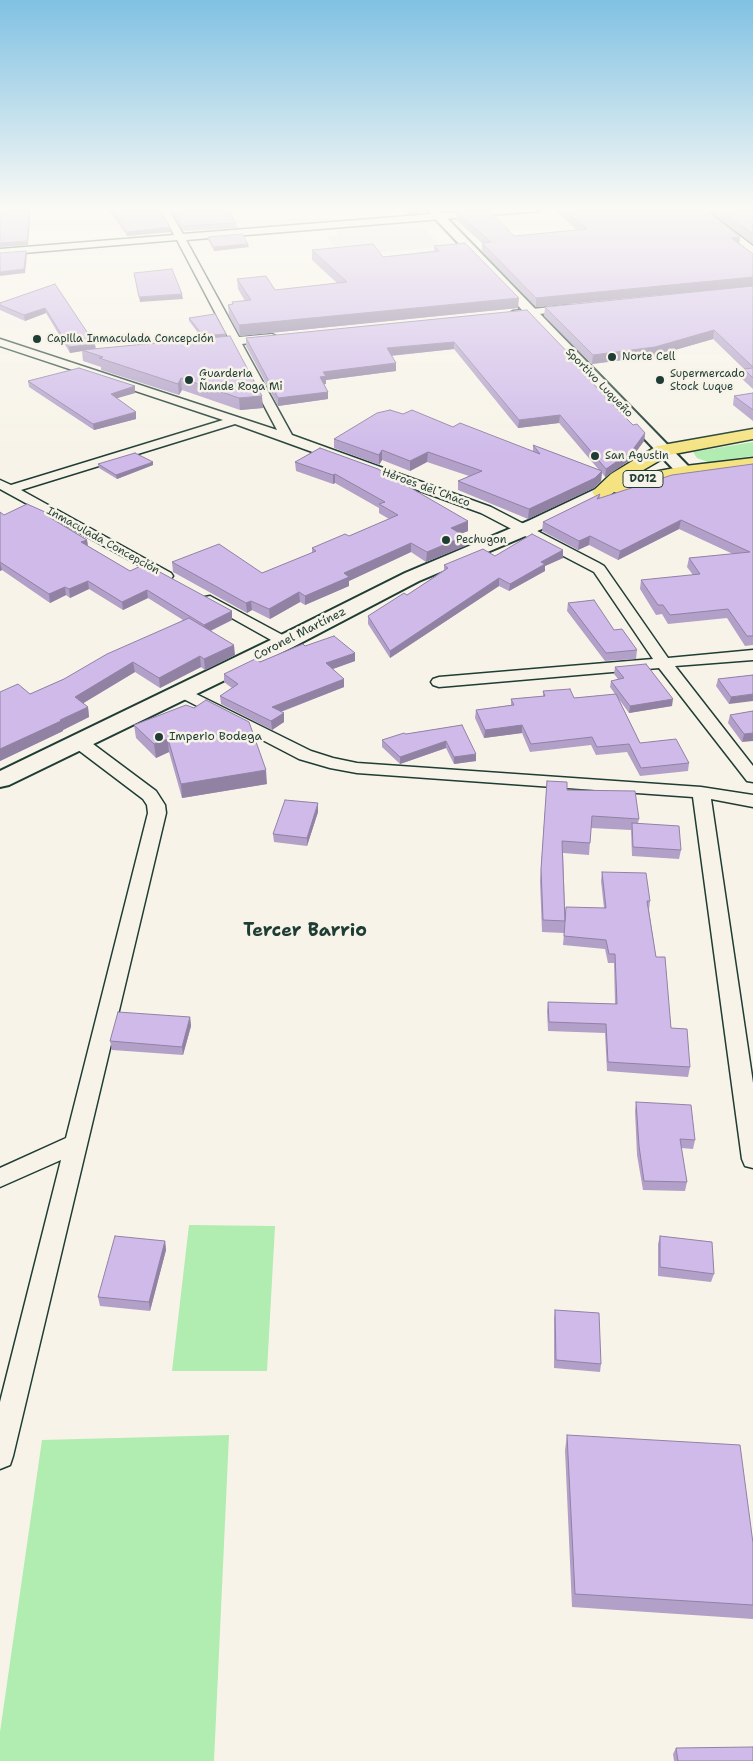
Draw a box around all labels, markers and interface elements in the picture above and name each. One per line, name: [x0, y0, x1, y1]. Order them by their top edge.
place label: Capilla Inmaculada Concepción: [47, 332, 214, 346]
marker: Capilla Inmaculada Concepción: [31, 333, 43, 345]
street label: Sportivo Luqueño: [563, 346, 635, 420]
place label: Norte Cell: [622, 350, 675, 364]
marker: Norte Cell: [606, 351, 618, 363]
place label: Guarderia Ñande Roga Mi: [199, 367, 283, 393]
place label: Supermercado Stock Luque: [670, 367, 745, 393]
marker: Guarderia Ñande Roga Mi: [183, 374, 195, 386]
marker: Supermercado Stock Luque: [654, 374, 666, 386]
place label: San Agustin: [605, 449, 669, 463]
marker: San Agustin: [589, 450, 601, 462]
street label: Héroes del Chaco: [380, 466, 472, 510]
road number: D012: [623, 470, 663, 488]
street label: Inmaculada Concepción: [44, 504, 162, 578]
place label: Pechugon: [456, 533, 506, 547]
marker: Pechugon: [440, 534, 452, 546]
street label: Coronel Martínez: [251, 605, 349, 663]
place label: Imperio Bodega: [169, 730, 262, 744]
marker: Imperio Bodega: [153, 731, 165, 743]
district label: Tercer Barrio: [243, 920, 367, 942]

